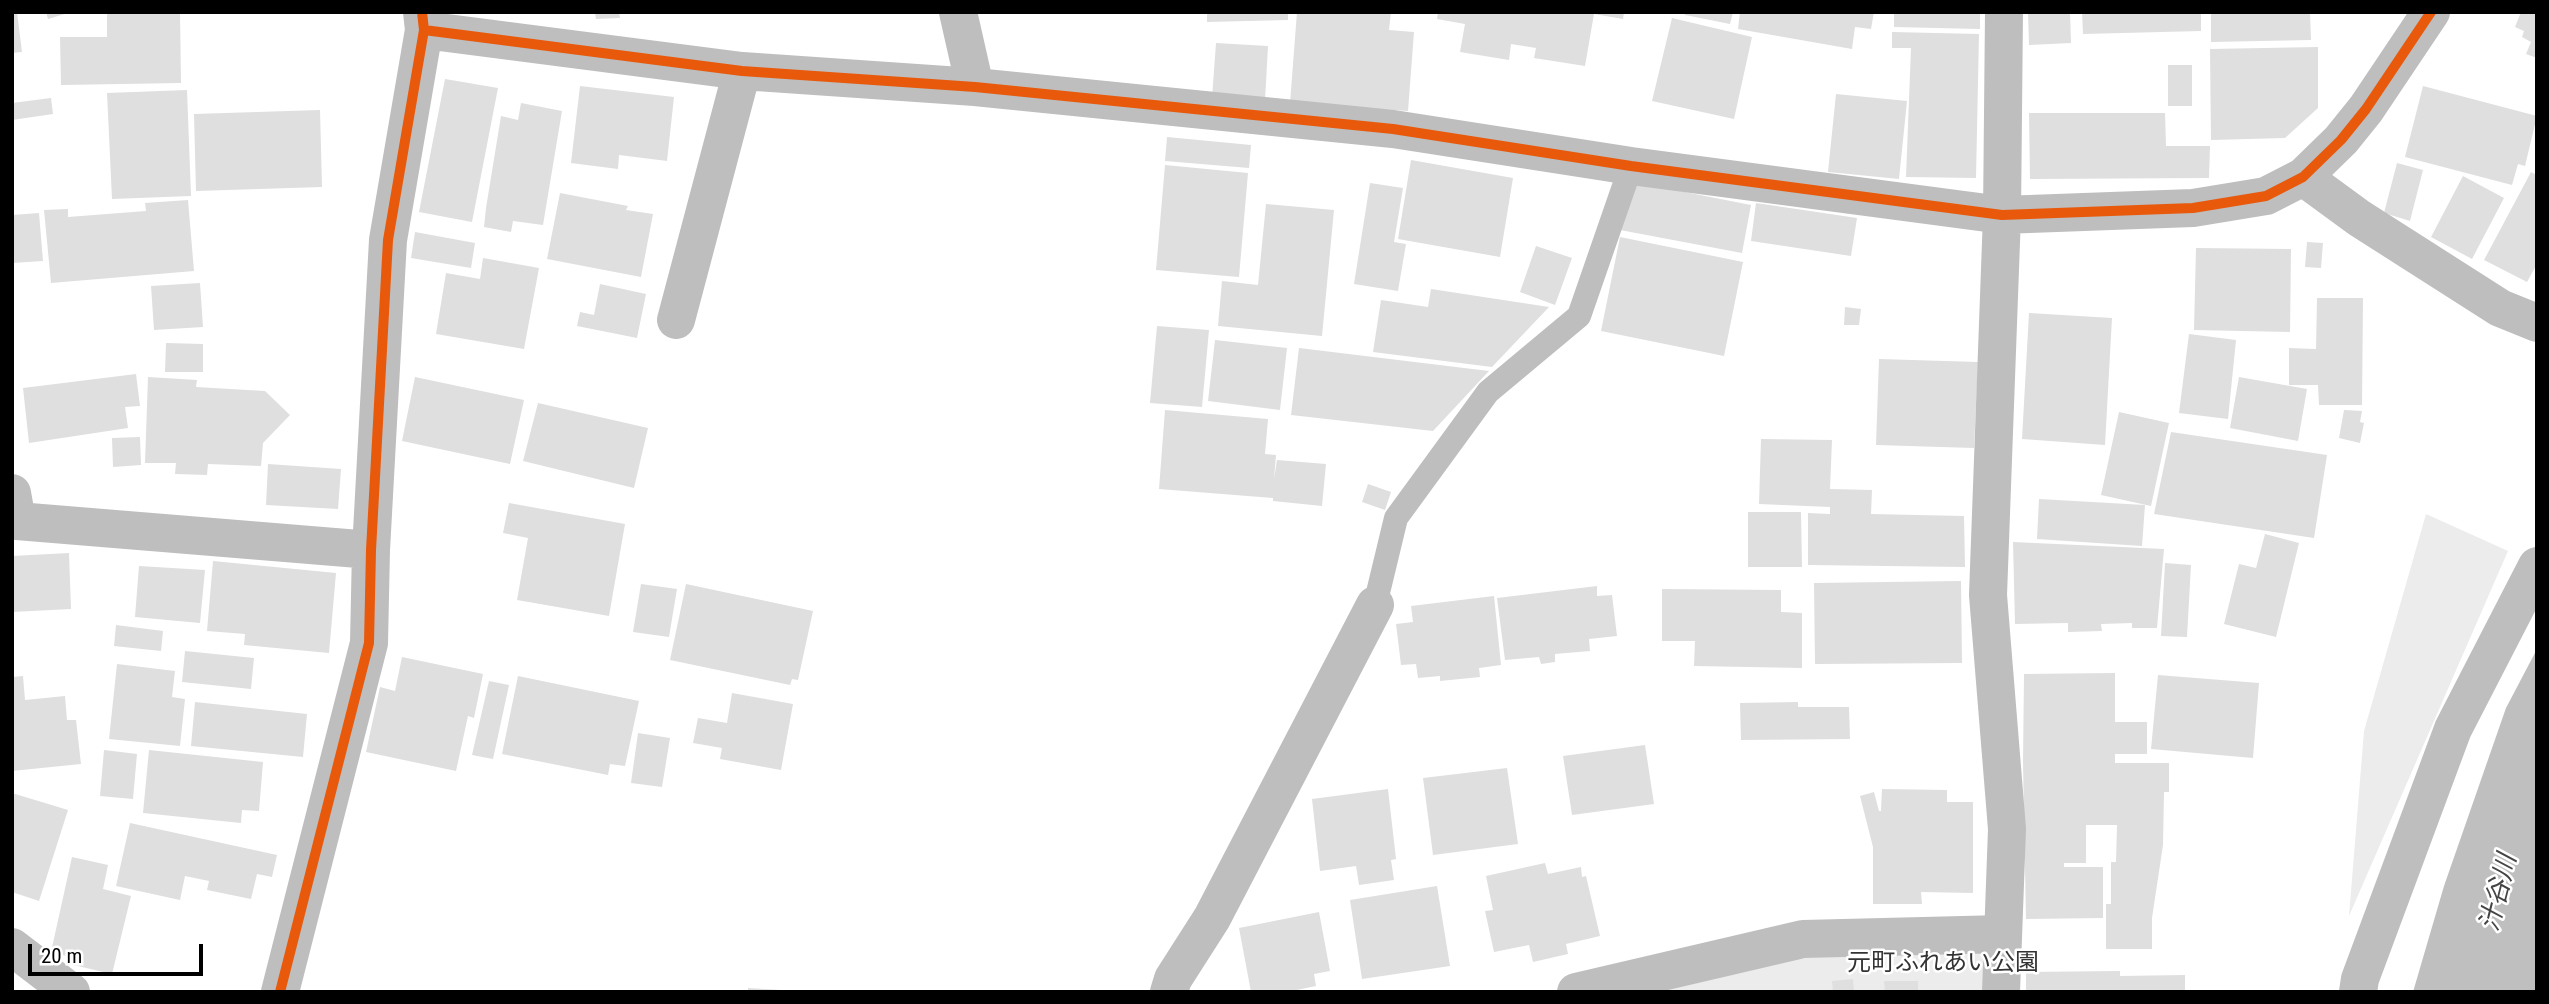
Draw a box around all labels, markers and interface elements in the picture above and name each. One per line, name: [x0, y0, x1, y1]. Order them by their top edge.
water label: 汁谷川: [2475, 851, 2525, 935]
scale bar: [32, 930, 206, 974]
text: 20 m: [41, 944, 82, 968]
park label: 元町ふれあい公園: [1847, 950, 2039, 978]

